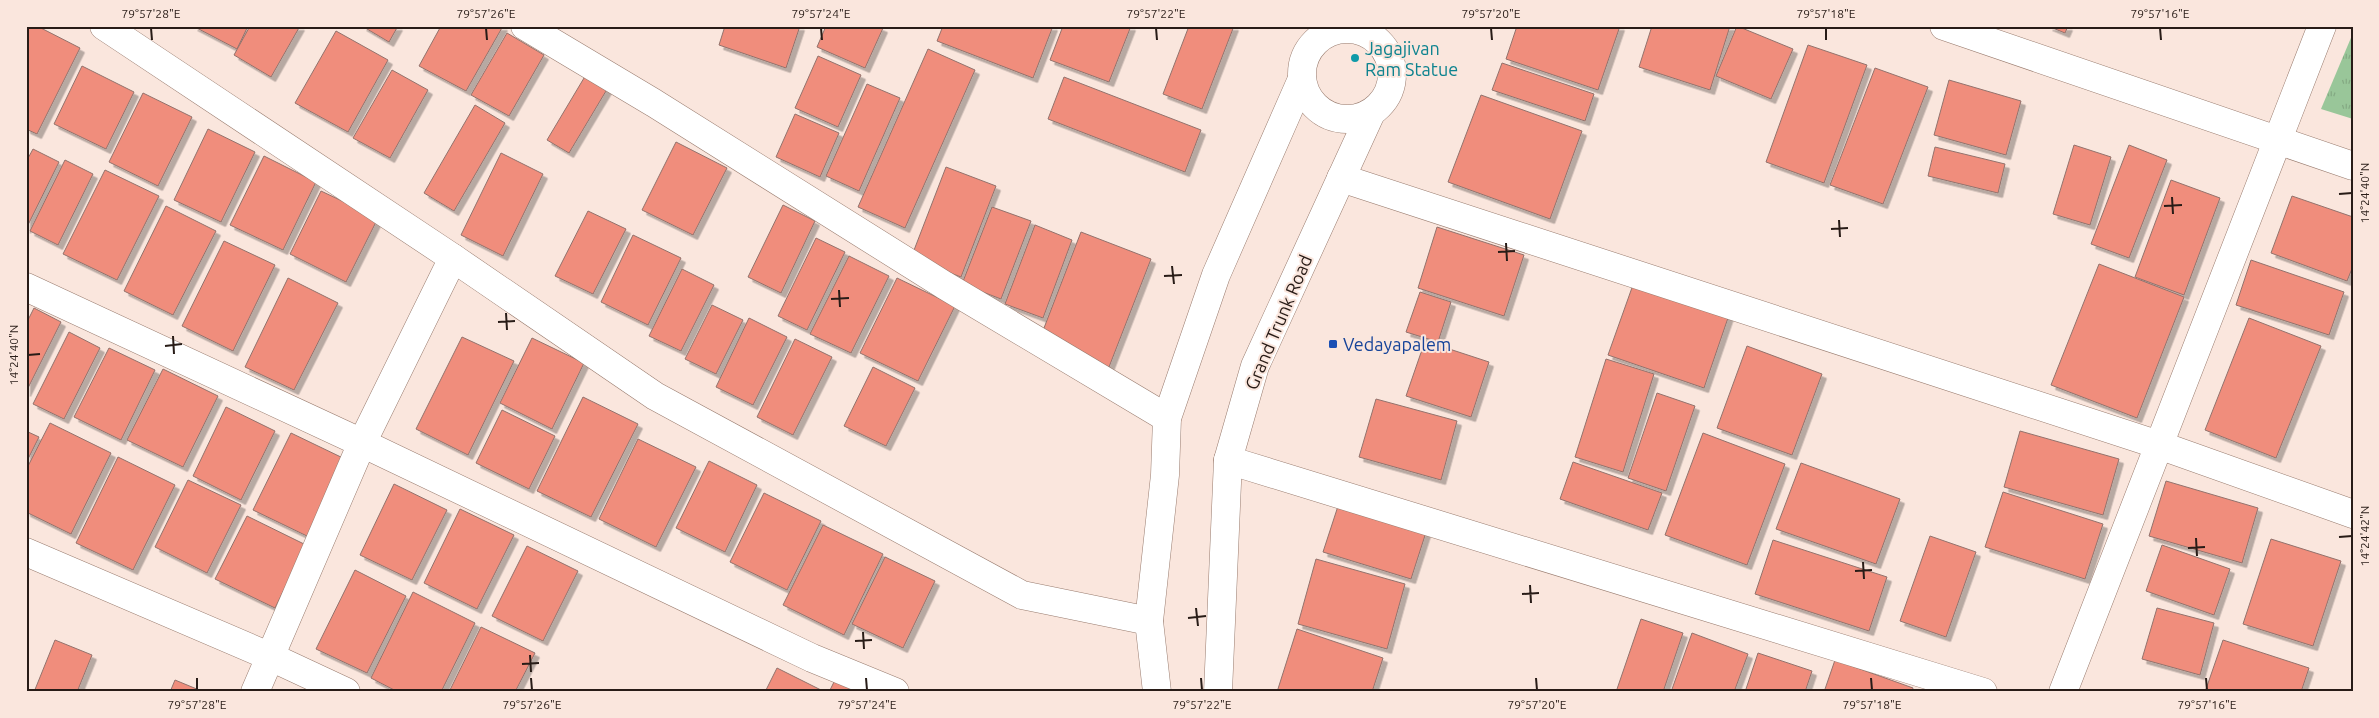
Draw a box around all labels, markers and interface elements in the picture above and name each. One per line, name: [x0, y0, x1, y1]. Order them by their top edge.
text: 79°57'28"E: [122, 7, 181, 20]
text: 79°57'26"E: [457, 7, 516, 20]
text: 79°57'24"E: [792, 7, 851, 20]
text: 79°57'22"E: [1127, 7, 1186, 20]
text: 79°57'20"E: [1462, 7, 1521, 20]
text: 79°57'18"E: [1797, 7, 1856, 20]
text: 79°57'16"E: [2131, 7, 2190, 20]
place label: Jagajivan Ram Statue: [1365, 38, 1458, 79]
marker: Jagajivan Ram Statue: [1349, 52, 1361, 64]
text: 14°24'40"N: [2358, 163, 2371, 223]
street label: Grand Trunk Road: [1241, 252, 1315, 392]
text: 14°24'40"N: [7, 325, 20, 385]
place label: Vedayapalem: [1343, 334, 1451, 354]
marker: Vedayapalem: [1327, 338, 1339, 350]
text: 14°24'42"N: [2358, 506, 2371, 566]
text: 79°57'28"E: [168, 698, 227, 711]
text: 79°57'26"E: [503, 698, 562, 711]
text: 79°57'24"E: [838, 698, 897, 711]
text: 79°57'22"E: [1173, 698, 1232, 711]
text: 79°57'20"E: [1508, 698, 1567, 711]
text: 79°57'18"E: [1843, 698, 1902, 711]
text: 79°57'16"E: [2178, 698, 2237, 711]

